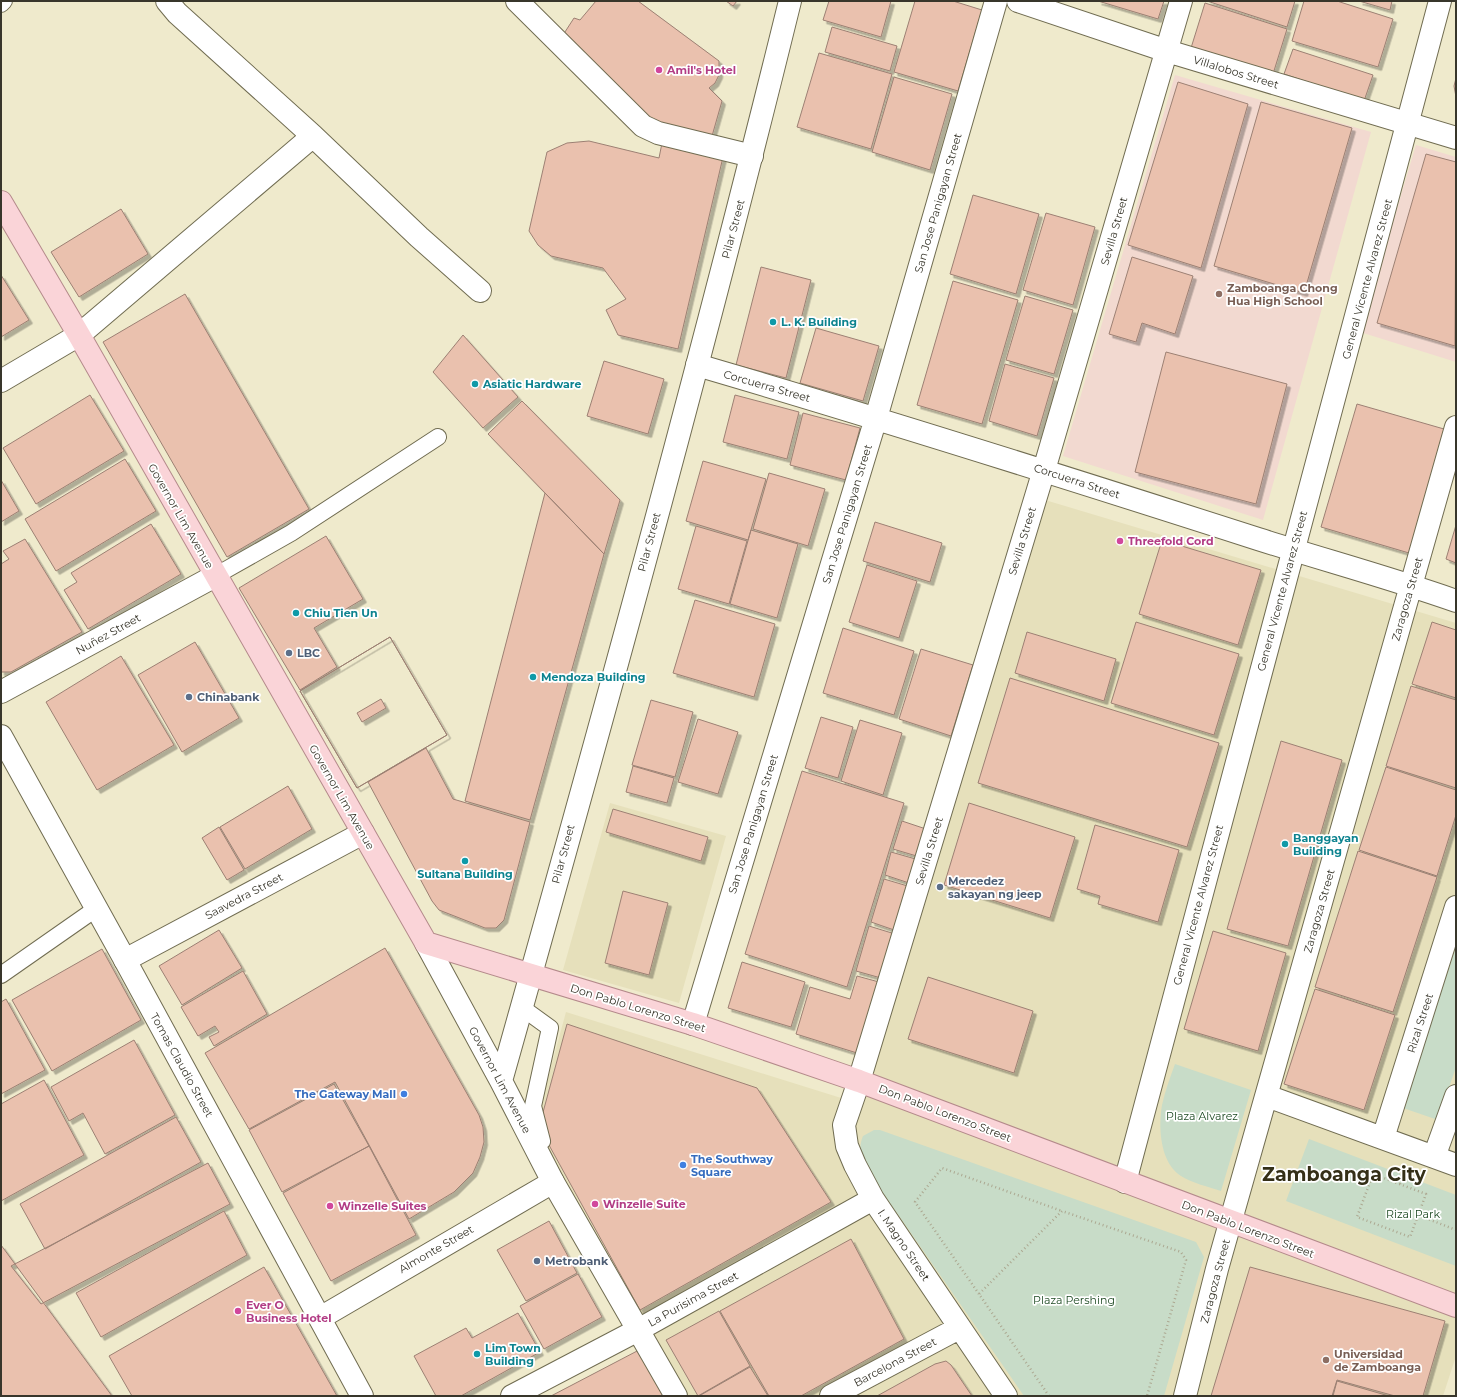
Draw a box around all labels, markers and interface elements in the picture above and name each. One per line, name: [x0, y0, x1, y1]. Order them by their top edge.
street label: Villalobos Street: [1192, 52, 1281, 92]
place label: Amil's Hotel: [666, 63, 736, 77]
marker: Amil's Hotel: [654, 65, 664, 75]
street label: San Jose Panigayan Street: [911, 131, 965, 275]
street label: Sevilla Street: [1098, 195, 1131, 267]
street label: Pilar Street: [718, 197, 748, 260]
street label: General Vicente Alvarez Street: [1339, 197, 1395, 361]
place label: Zamboanga Chong Hua High School: [1227, 281, 1338, 308]
marker: Zamboanga Chong Hua High School: [1214, 289, 1224, 299]
place label: L. K. Building: [781, 315, 857, 329]
marker: L. K. Building: [768, 317, 778, 327]
street label: Corcuerra Street: [722, 367, 813, 405]
place label: Asiatic Hardware: [482, 377, 581, 391]
marker: Asiatic Hardware: [470, 379, 480, 389]
street label: San Jose Panigayan Street: [819, 442, 875, 585]
street label: Corcuerra Street: [1032, 460, 1122, 502]
street label: Governor Lim Avenue: [145, 461, 217, 571]
street label: Sevilla Street: [1005, 505, 1039, 577]
street label: General Vicente Alvarez Street: [1254, 509, 1310, 673]
street label: Pilar Street: [634, 510, 664, 573]
place label: Threefold Cord: [1128, 534, 1214, 548]
marker: Threefold Cord: [1115, 536, 1125, 546]
street label: Zaragoza Street: [1388, 555, 1426, 643]
place label: Chiu Tien Un: [304, 606, 378, 620]
marker: Chiu Tien Un: [291, 608, 301, 618]
street label: Nuñez Street: [73, 610, 143, 658]
place label: LBC: [297, 646, 320, 660]
marker: LBC: [284, 648, 294, 658]
place label: Mendoza Building: [541, 670, 646, 684]
marker: Mendoza Building: [528, 672, 538, 682]
place label: Chinabank: [197, 690, 260, 704]
marker: Chinabank: [184, 692, 194, 702]
street label: Governor Lim Avenue: [306, 742, 378, 852]
street label: San Jose Panigayan Street: [725, 752, 781, 895]
street label: Sevilla Street: [912, 815, 946, 887]
street label: Pilar Street: [548, 822, 578, 885]
street label: General Vicente Alvarez Street: [1170, 823, 1226, 987]
place label: Banggayan Building: [1293, 831, 1359, 858]
marker: Banggayan Building: [1280, 839, 1290, 849]
marker: Sultana Building: [460, 856, 470, 866]
place label: Sultana Building: [417, 867, 513, 881]
street label: Zaragoza Street: [1300, 867, 1338, 955]
street label: Saavedra Street: [203, 869, 286, 922]
place label: Mercedez sakayan ng jeep: [948, 874, 1042, 901]
marker: Mercedez sakayan ng jeep: [935, 882, 945, 892]
street label: Don Pablo Lorenzo Street: [569, 981, 708, 1035]
street label: Rizal Street: [1404, 991, 1436, 1055]
street label: Tomas Claudio Street: [147, 1010, 217, 1120]
street label: Governor Lim Avenue: [466, 1024, 534, 1136]
street label: Don Pablo Lorenzo Street: [877, 1081, 1014, 1145]
place label: The Gateway Mall: [294, 1087, 396, 1101]
marker: The Gateway Mall: [399, 1089, 409, 1099]
park label: Plaza Alvarez: [1166, 1109, 1238, 1123]
place label: The Southway Square: [691, 1152, 773, 1179]
marker: The Southway Square: [678, 1160, 688, 1170]
district label: Zamboanga City: [1262, 1163, 1427, 1186]
place label: Winzelle Suite: [603, 1197, 686, 1211]
street label: Don Pablo Lorenzo Street: [1180, 1197, 1317, 1261]
place label: Winzelle Suites: [338, 1199, 427, 1213]
marker: Winzelle Suite: [590, 1199, 600, 1209]
marker: Winzelle Suites: [325, 1201, 335, 1211]
street label: I. Magno Street: [875, 1206, 933, 1284]
park label: Rizal Park: [1386, 1207, 1440, 1221]
street label: Almonte Street: [396, 1222, 476, 1276]
street label: Zaragoza Street: [1197, 1237, 1233, 1325]
place label: Metrobank: [545, 1254, 609, 1268]
marker: Metrobank: [532, 1256, 542, 1266]
street label: La Purisima Street: [645, 1268, 741, 1330]
park label: Plaza Pershing: [1033, 1293, 1115, 1307]
place label: Ever O Business Hotel: [246, 1298, 331, 1325]
marker: Ever O Business Hotel: [233, 1306, 243, 1316]
street label: Barcelona Street: [851, 1334, 939, 1390]
place label: Lim Town Building: [485, 1341, 541, 1368]
place label: Universidad de Zamboanga: [1334, 1347, 1421, 1374]
marker: Lim Town Building: [472, 1349, 482, 1359]
marker: Universidad de Zamboanga: [1321, 1355, 1331, 1365]

